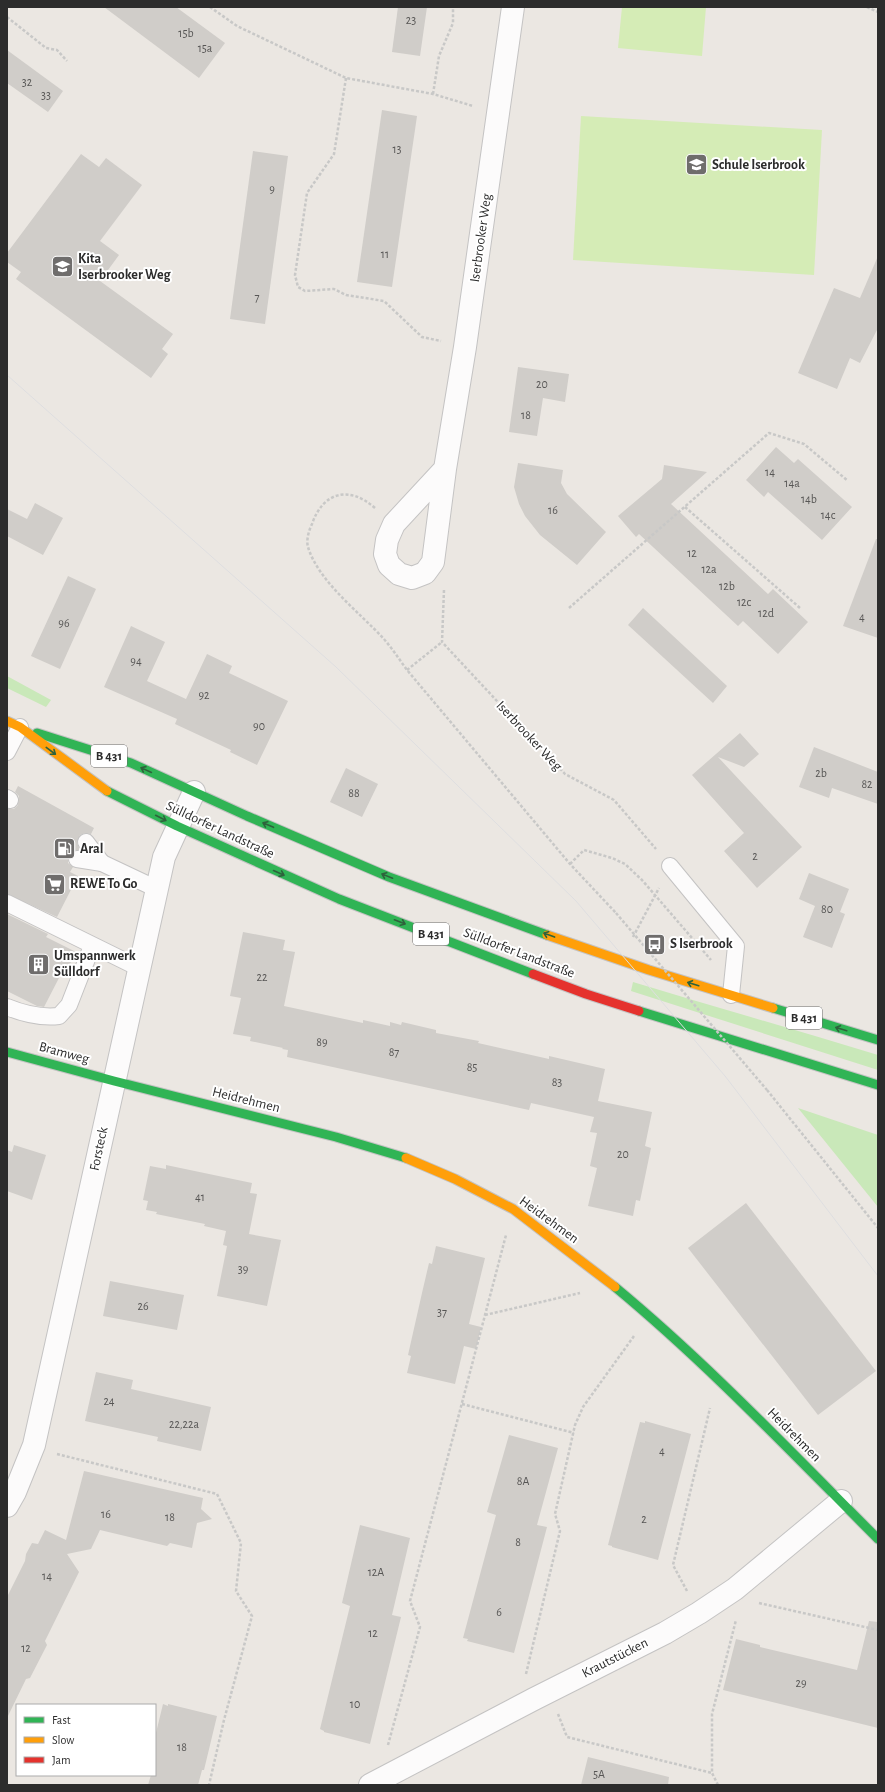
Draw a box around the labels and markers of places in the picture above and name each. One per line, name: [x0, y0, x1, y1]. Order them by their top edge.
school or university icon: Schule Iserbrook: [684, 152, 710, 178]
place label: Schule Iserbrook: [712, 158, 805, 172]
place label: Kita Iserbrooker Weg: [78, 252, 171, 282]
school or university icon: Kita Iserbrooker Weg: [49, 254, 75, 280]
fuel station icon: Aral: [51, 836, 77, 862]
place label: Aral: [80, 842, 103, 856]
supermarket icon: REWE To Go: [42, 871, 68, 897]
place label: REWE To Go: [70, 877, 138, 891]
bus stop icon: S Iserbrook: [641, 931, 667, 957]
place label: S Iserbrook: [670, 937, 733, 951]
place label: Umspannwerk Sülldorf: [54, 949, 136, 979]
building icon: Umspannwerk Sülldorf: [25, 951, 51, 977]

